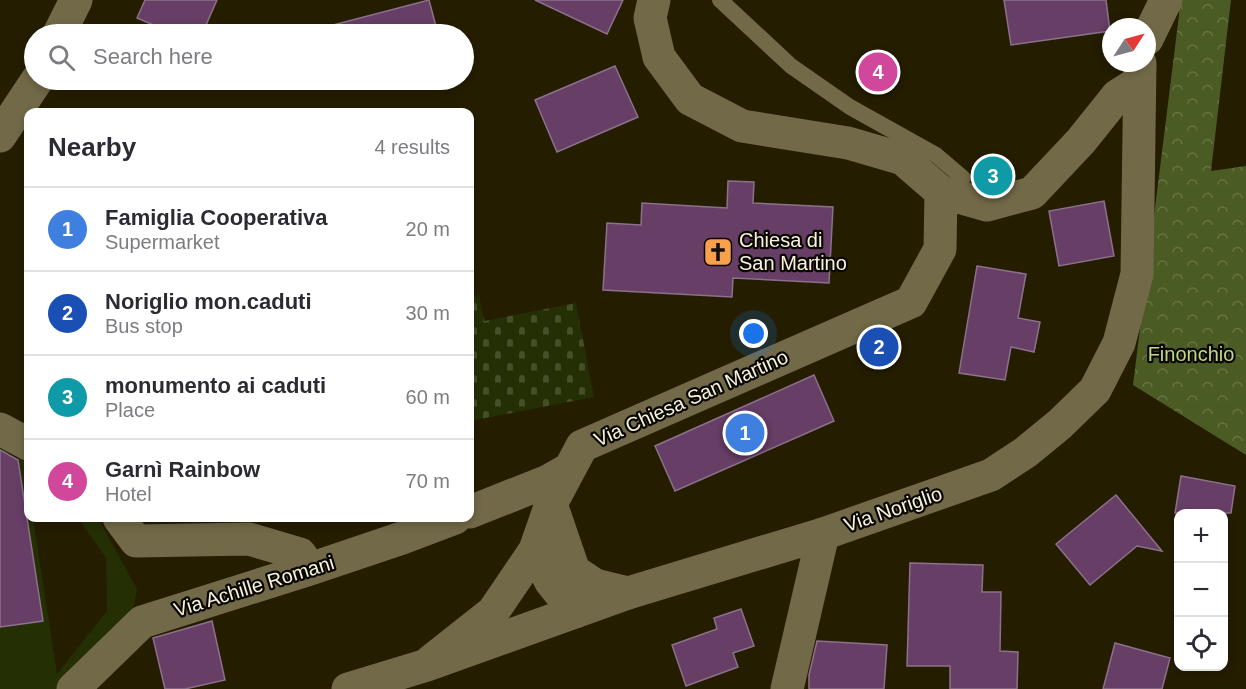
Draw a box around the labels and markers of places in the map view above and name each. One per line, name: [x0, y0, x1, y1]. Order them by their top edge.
pin: 4: [858, 50, 898, 94]
pin: 3: [974, 154, 1012, 198]
place label: Chiesa di San Martino: [739, 229, 847, 274]
church icon: Chiesa di San Martino: [702, 236, 734, 268]
pin: 2: [860, 324, 898, 370]
pin: 1: [726, 410, 764, 456]

